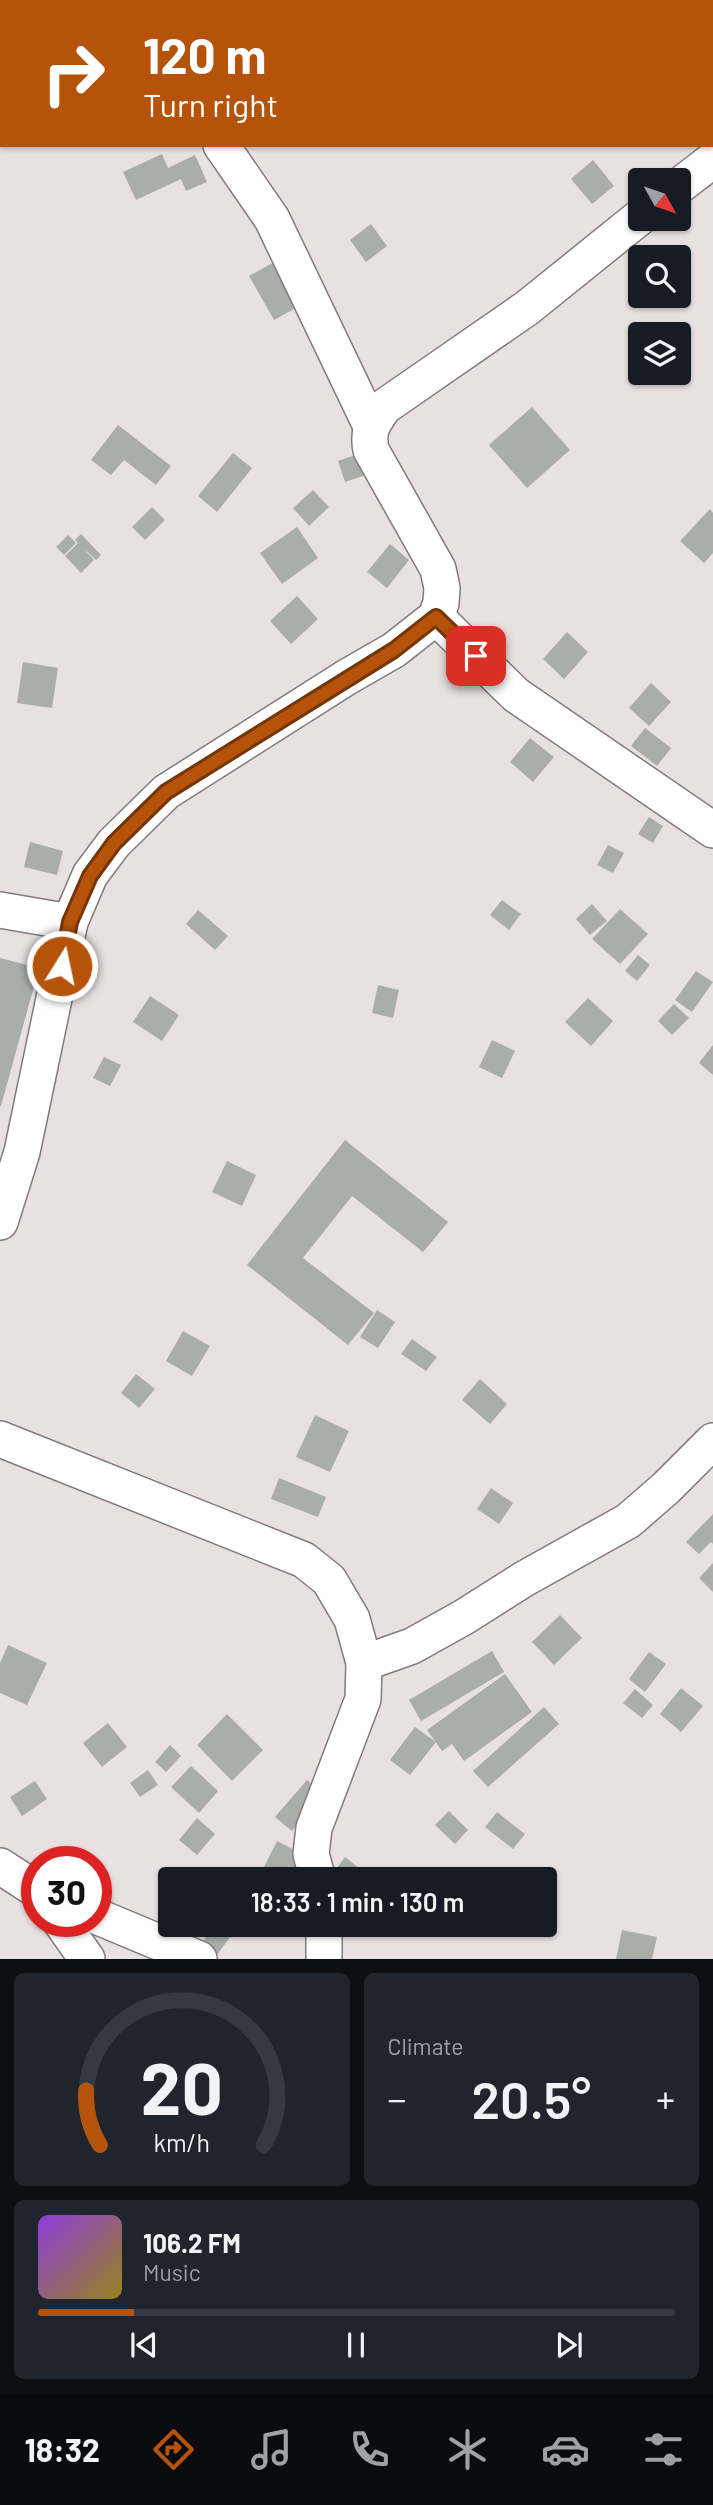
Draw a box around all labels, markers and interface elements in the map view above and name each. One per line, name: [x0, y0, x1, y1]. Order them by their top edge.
text: 120 m: [143, 25, 266, 84]
icon: right: [28, 28, 119, 119]
text: Turn right: [143, 85, 278, 123]
north arrow: [628, 168, 691, 231]
map controls: [628, 168, 691, 385]
button: search: [628, 245, 691, 308]
button: layers: [628, 322, 691, 385]
pin: [446, 626, 506, 686]
icon: arrive: [457, 637, 495, 675]
position arrow: [25, 929, 99, 1003]
speed limit sign: 30: [21, 1846, 112, 1937]
text: 18:33 · 1 min · 130 m: [251, 1886, 464, 1917]
text: Climate: [388, 2032, 464, 2060]
text: 20: [141, 2043, 223, 2131]
text: 20.5°: [471, 2067, 591, 2129]
text: −: [388, 2075, 407, 2121]
text: +: [656, 2075, 675, 2121]
text: km/h: [153, 2127, 210, 2157]
text: 106.2 FM: [143, 2227, 241, 2258]
text: Music: [143, 2258, 201, 2286]
icon: previous: [125, 2326, 163, 2364]
icon: pause: [337, 2326, 375, 2364]
icon: next: [550, 2326, 588, 2364]
icon: directions: [149, 2425, 198, 2474]
icon: music: [247, 2425, 296, 2474]
icon: phone: [345, 2425, 394, 2474]
icon: climate: [443, 2425, 492, 2474]
icon: car: [541, 2425, 590, 2474]
icon: filters: [639, 2425, 688, 2474]
text: 18:32: [25, 2430, 100, 2468]

